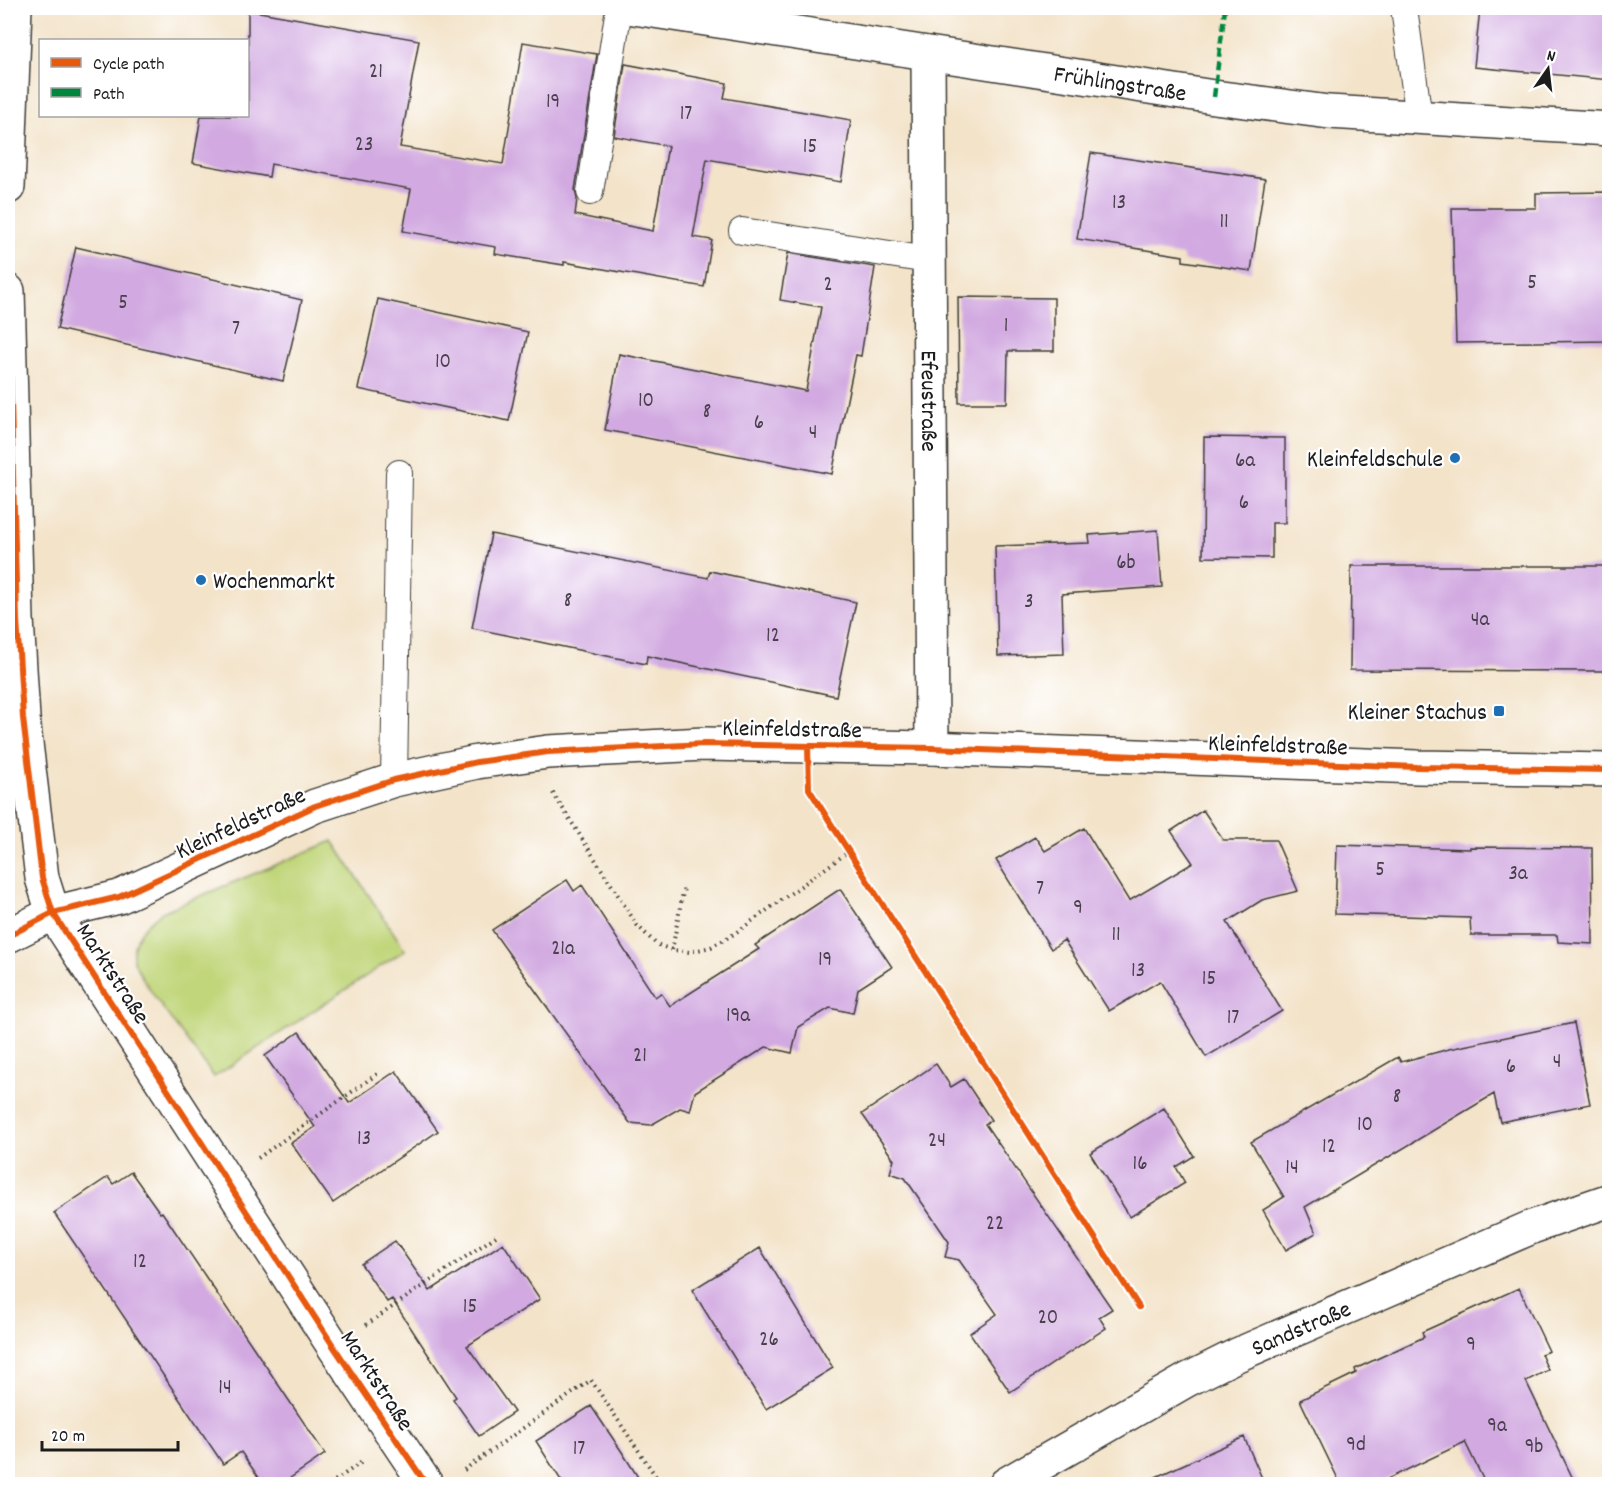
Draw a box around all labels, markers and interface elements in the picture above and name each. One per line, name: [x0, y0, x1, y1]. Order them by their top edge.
legend: [39, 39, 249, 117]
north arrow: [1518, 39, 1578, 99]
text: N: [1544, 45, 1558, 69]
text: Cycle path: [93, 53, 164, 78]
house number: 21: [369, 58, 383, 88]
street label: Frühlingstraße: [1051, 59, 1189, 113]
text: Path: [93, 83, 125, 108]
house number: 19: [546, 88, 560, 118]
house number: 17: [680, 100, 692, 130]
house number: 23: [355, 131, 373, 161]
house number: 15: [803, 133, 817, 163]
house number: 13: [1112, 189, 1126, 219]
house number: 11: [1219, 208, 1229, 238]
house number: 5: [1527, 269, 1537, 299]
house number: 2: [823, 271, 833, 301]
house number: 5: [118, 289, 128, 319]
house number: 1: [1004, 312, 1008, 342]
house number: 7: [232, 315, 240, 345]
house number: 10: [435, 348, 451, 378]
street label: Efeustraße: [910, 350, 944, 452]
house number: 10: [638, 387, 654, 417]
house number: 8: [703, 398, 711, 428]
house number: 6: [754, 409, 764, 439]
house number: 4: [809, 419, 817, 449]
place label: Kleinfeldschule: [1307, 444, 1443, 478]
house number: 6a: [1235, 447, 1256, 477]
marker: Kleinfeldschule: [1448, 451, 1462, 465]
house number: 6: [1239, 489, 1249, 519]
house number: 6b: [1116, 549, 1136, 579]
place label: Wochenmarkt: [213, 566, 335, 600]
marker: Wochenmarkt: [194, 573, 208, 587]
house number: 8: [564, 587, 572, 617]
house number: 3: [1024, 588, 1034, 618]
house number: 4a: [1471, 606, 1490, 636]
house number: 12: [766, 622, 780, 652]
place label: Kleiner Stachus: [1347, 697, 1487, 731]
marker: Kleiner Stachus: [1492, 704, 1506, 718]
street label: Kleinfeldstraße: [722, 713, 862, 749]
street label: Kleinfeldstraße: [1207, 728, 1348, 766]
street label: Kleinfeldstraße: [171, 780, 312, 870]
house number: 5: [1375, 856, 1385, 886]
house number: 3a: [1508, 860, 1529, 890]
house number: 7: [1036, 875, 1044, 905]
house number: 9: [1073, 894, 1083, 924]
street label: Marktstraße: [66, 918, 157, 1032]
house number: 11: [1111, 921, 1121, 951]
house number: 21a: [551, 935, 576, 965]
house number: 19: [818, 946, 832, 976]
house number: 13: [1131, 957, 1145, 987]
house number: 15: [1202, 965, 1216, 995]
house number: 19a: [726, 1002, 751, 1032]
house number: 17: [1227, 1004, 1239, 1034]
house number: 21: [633, 1042, 647, 1072]
house number: 4: [1553, 1048, 1561, 1078]
house number: 6: [1506, 1053, 1516, 1083]
house number: 8: [1393, 1083, 1401, 1113]
house number: 10: [1357, 1111, 1373, 1141]
house number: 13: [357, 1125, 371, 1155]
house number: 24: [928, 1127, 946, 1157]
house number: 12: [1322, 1133, 1336, 1163]
house number: 16: [1133, 1150, 1147, 1180]
house number: 14: [1285, 1154, 1299, 1184]
house number: 22: [986, 1210, 1004, 1240]
house number: 12: [133, 1248, 147, 1278]
house number: 15: [463, 1293, 477, 1323]
street label: Sandstraße: [1247, 1294, 1357, 1367]
house number: 20: [1038, 1304, 1058, 1334]
street label: Marktstraße: [330, 1325, 421, 1439]
house number: 26: [759, 1326, 779, 1356]
house number: 9: [1466, 1331, 1476, 1361]
house number: 14: [218, 1374, 232, 1404]
house number: 9a: [1487, 1412, 1508, 1442]
scale bar: [42, 1414, 178, 1452]
text: 20 m: [51, 1425, 85, 1450]
house number: 9d: [1346, 1431, 1366, 1461]
house number: 9b: [1525, 1433, 1543, 1463]
house number: 17: [573, 1435, 585, 1465]

